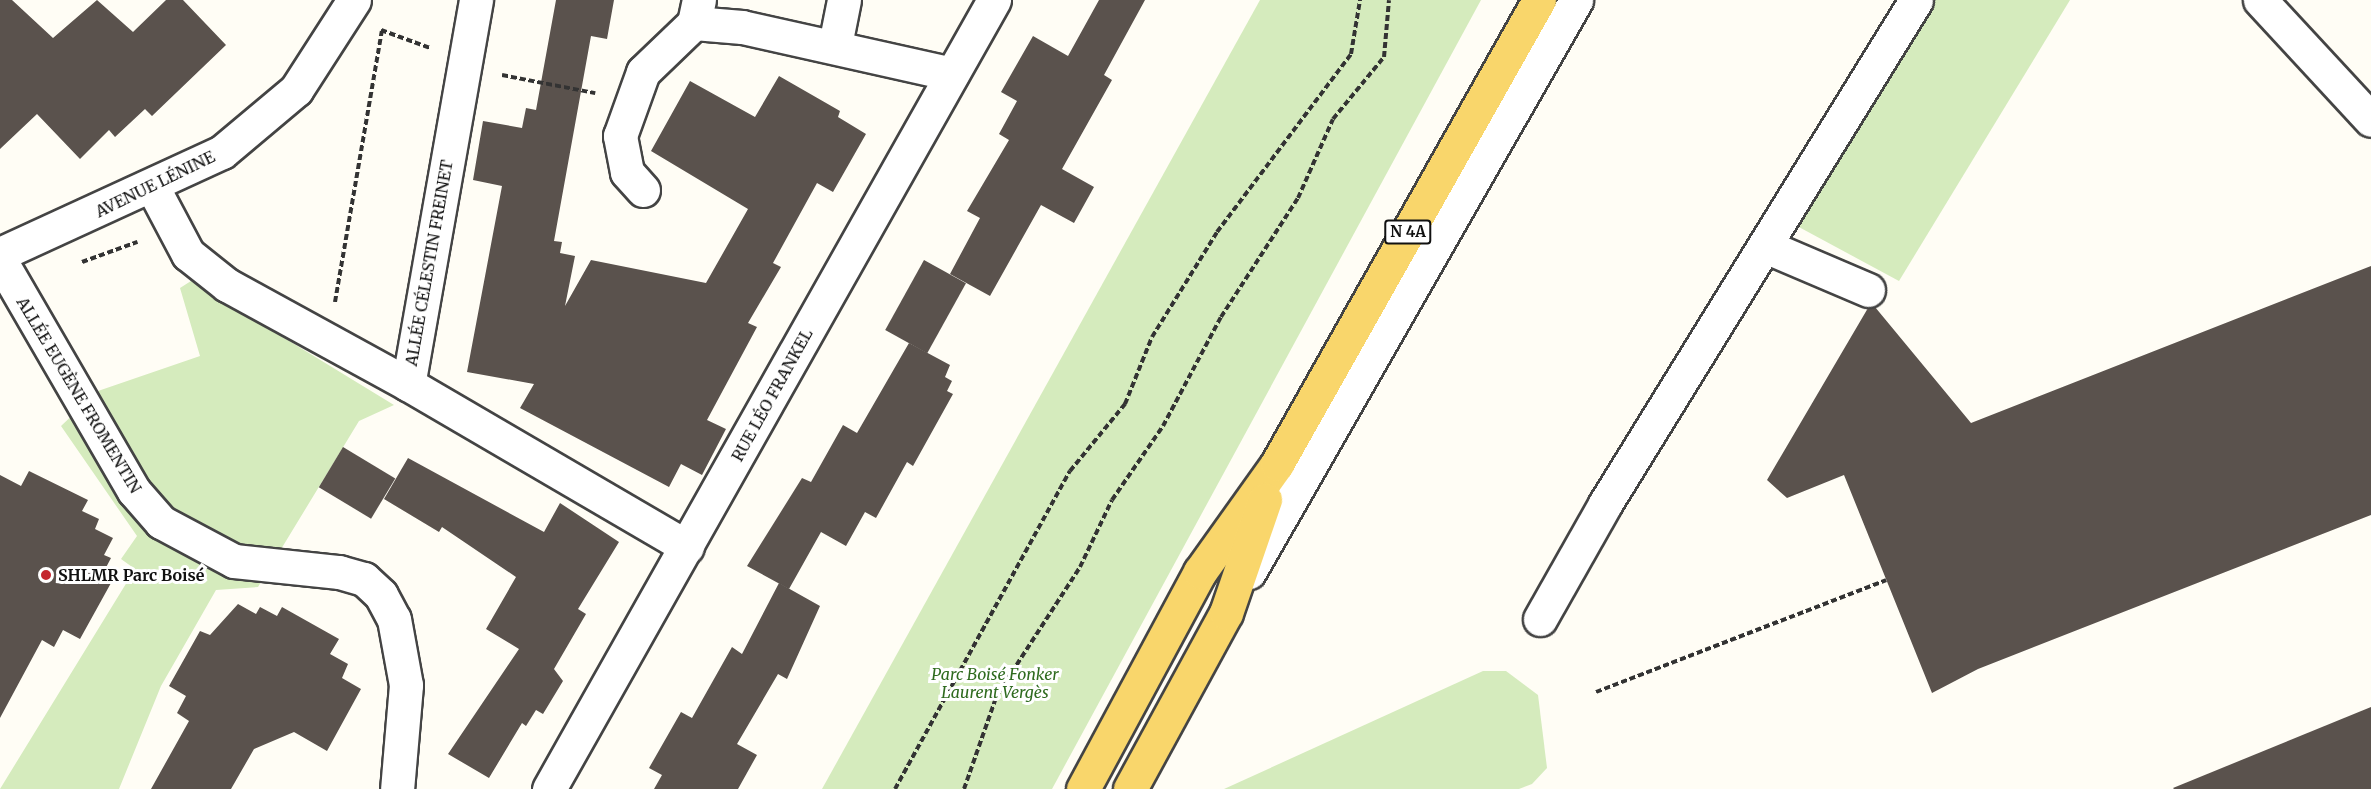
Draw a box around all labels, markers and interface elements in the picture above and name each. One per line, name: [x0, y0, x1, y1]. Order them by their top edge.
street label: AVENUE LÉNINE: [92, 147, 218, 221]
street label: ALLÉE CÉLESTIN FREINET: [401, 159, 457, 367]
road number: N 4A: [1384, 220, 1432, 244]
street label: ALLÉE EUGÈNE FROMENTIN: [13, 294, 145, 496]
street label: RUE LÉO FRANKEL: [728, 325, 816, 465]
place label: SHLMR Parc Boisé: [58, 565, 205, 585]
marker: SHLMR Parc Boisé: [39, 568, 53, 582]
park label: Parc Boisé Fonker Laurent Vergès: [931, 664, 1059, 702]

